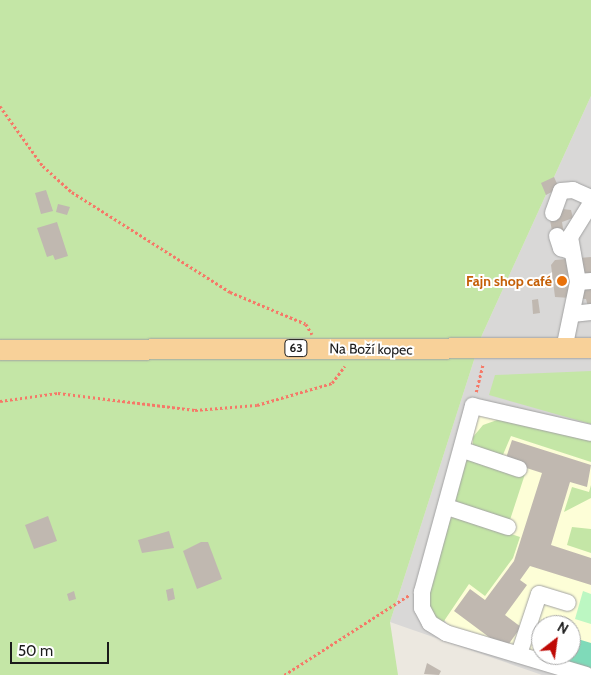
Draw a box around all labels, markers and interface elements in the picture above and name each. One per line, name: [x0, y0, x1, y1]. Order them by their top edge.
place label: Fajn shop café: [466, 273, 552, 289]
marker: Fajn shop café: [556, 275, 568, 287]
road number: 63: [284, 338, 308, 358]
street label: Na Boží kopec: [329, 340, 413, 358]
north arrow: [531, 615, 581, 665]
text: N: [554, 618, 572, 638]
scale bar: [12, 632, 111, 664]
text: 50 m: [18, 642, 53, 660]

